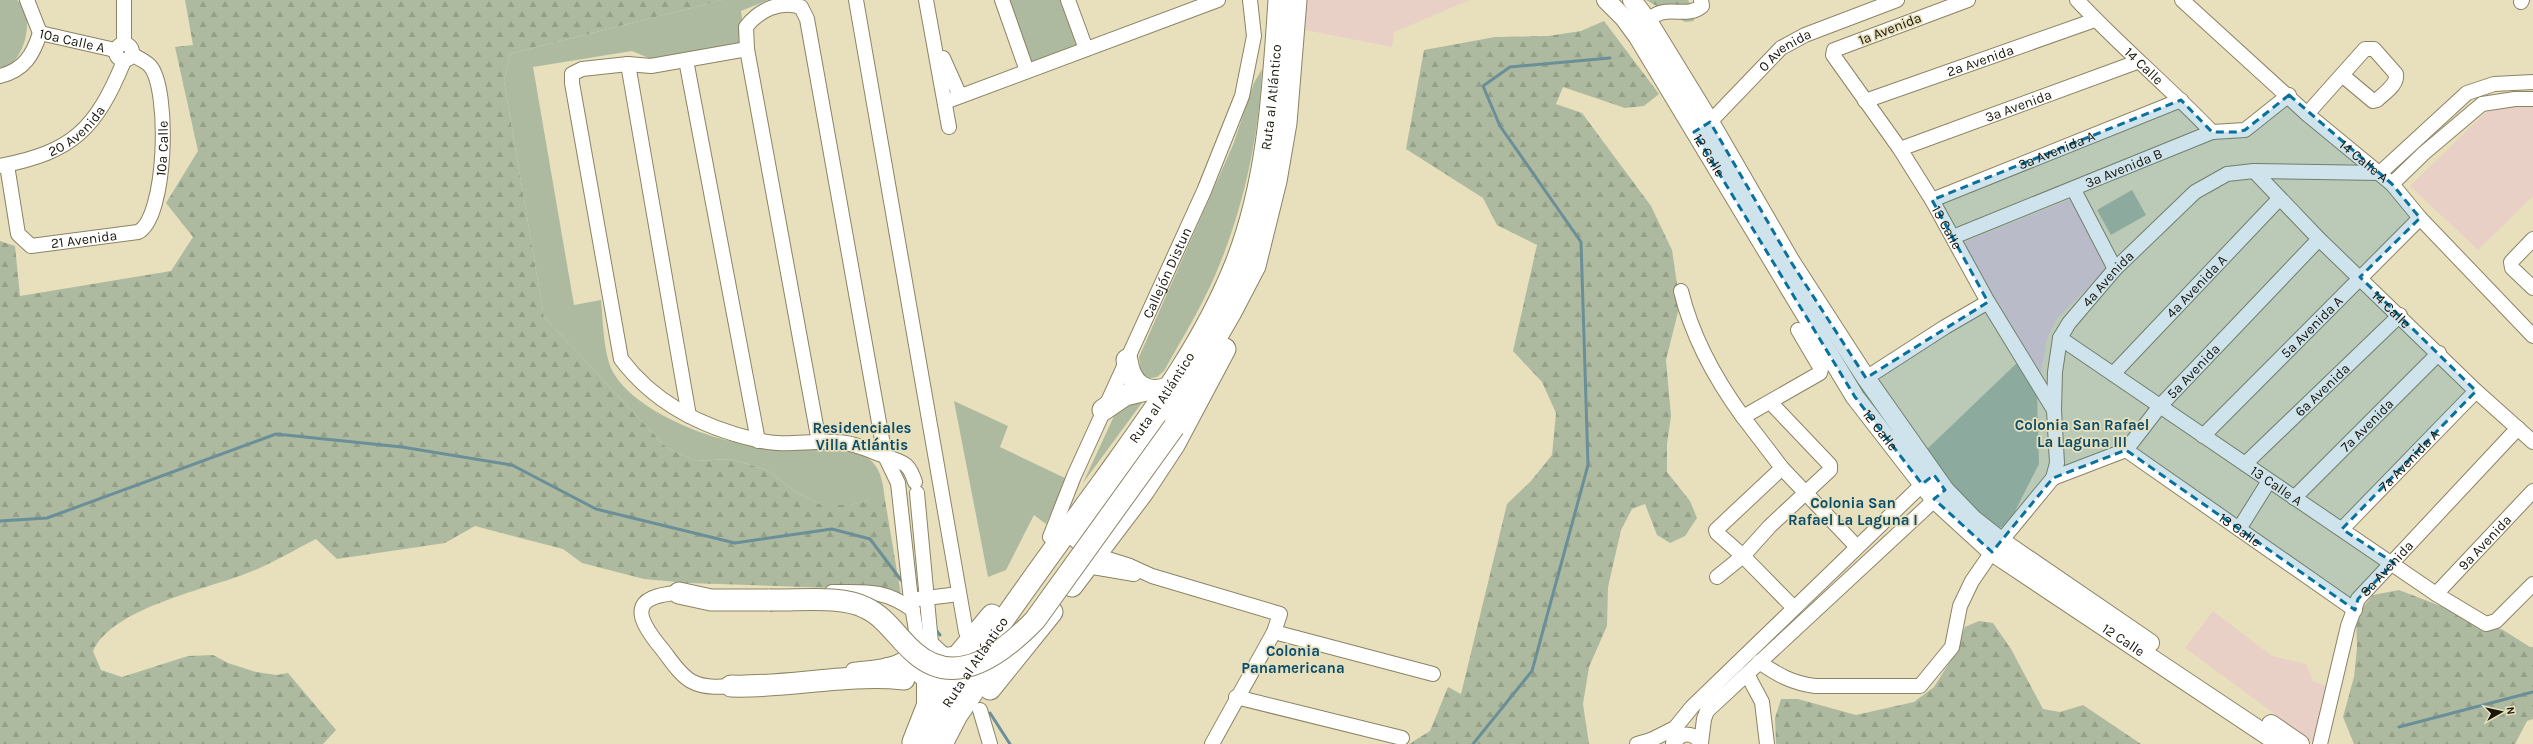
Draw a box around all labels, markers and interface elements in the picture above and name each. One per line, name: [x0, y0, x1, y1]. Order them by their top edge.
street label: 1a Avenida: [1856, 9, 1924, 49]
street label: 10a Calle A: [38, 25, 107, 56]
street label: 0 Avenida: [1755, 25, 1814, 75]
street label: 2a Avenida: [1944, 41, 2016, 80]
street label: Ruta al Atlántico: [1257, 44, 1284, 151]
street label: 14 Calle: [2121, 44, 2167, 88]
street label: 3a Avenida: [1983, 86, 2054, 126]
street label: 20 Avenida: [45, 102, 108, 160]
street label: 10a Calle: [152, 121, 171, 177]
street label: 3a Avenida A: [2015, 127, 2097, 173]
street label: 12 Calle: [1690, 130, 1729, 180]
street label: 14 Calle A: [2336, 136, 2392, 186]
street label: 3a Avenida B: [2082, 145, 2165, 191]
street label: 13 Calle: [1928, 202, 1966, 252]
street label: Callejón Distun: [1139, 225, 1195, 321]
street label: 21 Avenida: [50, 226, 118, 252]
street label: 4a Avenida: [2078, 247, 2137, 310]
street label: 4a Avenida A: [2162, 251, 2230, 321]
street label: 14 Calle: [2369, 287, 2414, 332]
street label: 5a Avenida A: [2277, 292, 2346, 362]
street label: 5a Avenida: [2163, 340, 2223, 402]
street label: Ruta al Atlántico: [1125, 349, 1198, 446]
street label: 6a Avenida: [2291, 360, 2353, 420]
street label: 7a Avenida: [2337, 395, 2397, 455]
street label: 12 Calle: [1859, 406, 1902, 454]
district label: Colonia San Rafael La Laguna III: [2015, 416, 2149, 451]
district label: Residenciales Villa Atlántis: [812, 419, 912, 454]
street label: 7a Avenida A: [2375, 426, 2443, 495]
street label: 13 Calle A: [2247, 462, 2306, 509]
district label: Colonia San Rafael La Laguna I: [1788, 494, 1918, 529]
street label: 13 Calle: [2216, 509, 2264, 550]
street label: 9a Avenida: [2455, 511, 2515, 574]
street label: 8a Avenida: [2356, 537, 2417, 600]
street label: Ruta al Atlántico: [938, 613, 1012, 711]
street label: 12 Calle: [2099, 619, 2148, 660]
district label: Colonia Panamericana: [1241, 642, 1345, 677]
north arrow: [2481, 692, 2521, 732]
text: N: [2503, 706, 2517, 715]

